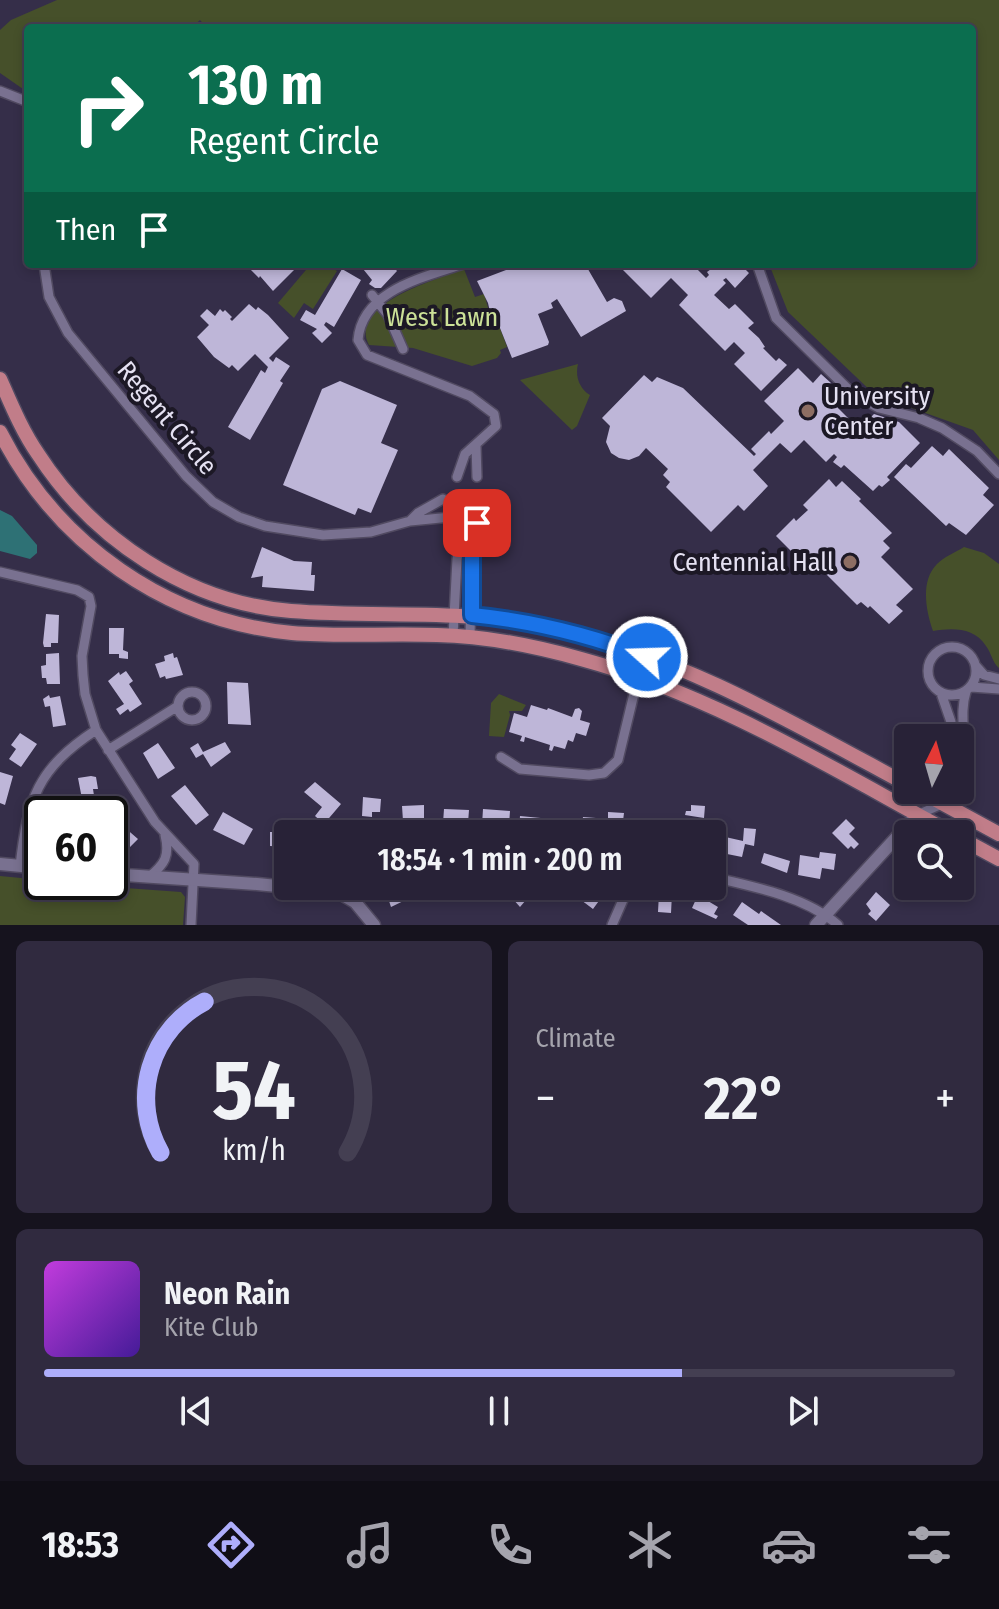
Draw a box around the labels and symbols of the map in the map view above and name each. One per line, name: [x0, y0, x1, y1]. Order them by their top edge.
park label: West Lawn: [386, 302, 498, 333]
street label: Regent Circle: [111, 355, 223, 481]
place label: University Center: [824, 381, 931, 442]
marker: University Center: [799, 402, 817, 420]
pin: [443, 489, 511, 557]
place label: Centennial Hall: [672, 547, 834, 578]
marker: Centennial Hall: [841, 553, 859, 571]
position arrow: [605, 615, 689, 699]
north arrow: [894, 724, 974, 804]
speed limit sign: 60: [24, 796, 128, 900]

